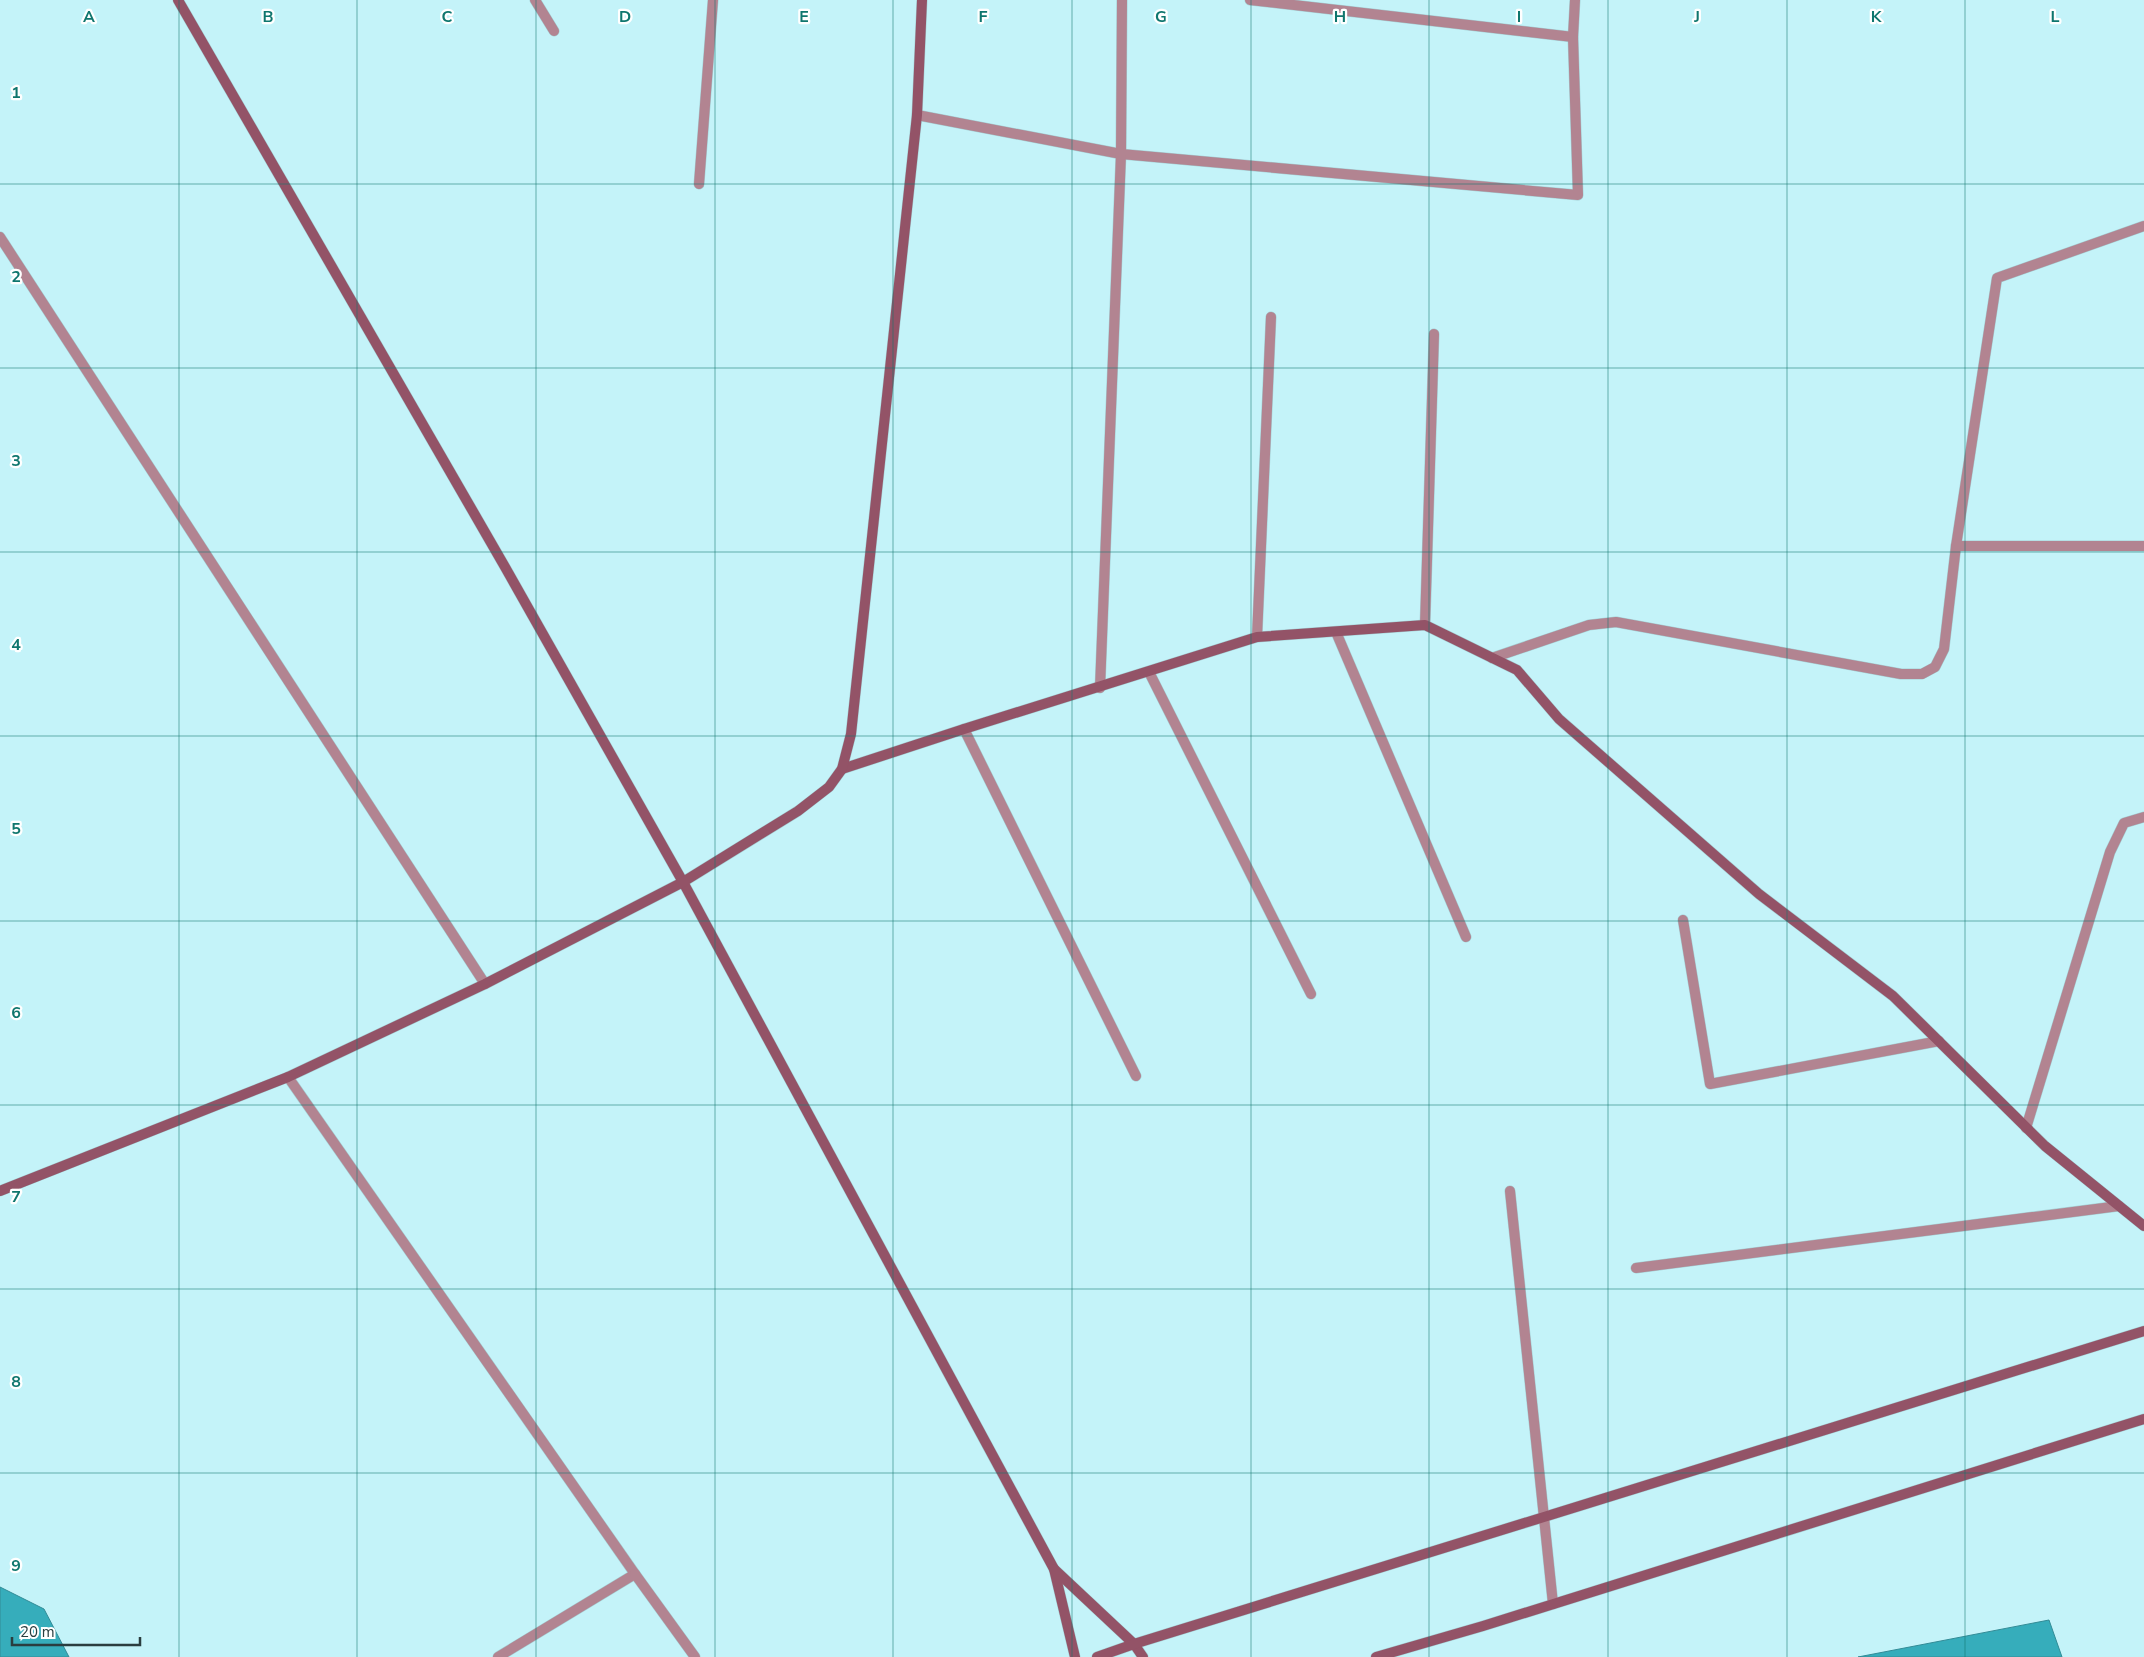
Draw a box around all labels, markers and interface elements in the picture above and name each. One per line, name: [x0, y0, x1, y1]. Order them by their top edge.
text: A: [83, 6, 95, 28]
text: B: [262, 6, 274, 28]
text: C: [442, 6, 453, 28]
text: D: [619, 6, 631, 28]
text: E: [799, 6, 809, 28]
text: F: [979, 6, 988, 28]
text: G: [1155, 6, 1167, 28]
text: H: [1334, 6, 1346, 28]
text: I: [1517, 6, 1521, 28]
text: J: [1693, 6, 1700, 28]
text: K: [1871, 6, 1883, 28]
text: L: [2051, 6, 2060, 28]
text: 1: [11, 82, 21, 104]
text: 2: [11, 266, 21, 288]
text: 3: [11, 450, 21, 472]
text: 4: [11, 634, 21, 656]
text: 5: [11, 818, 21, 840]
text: 6: [11, 1002, 21, 1024]
text: 7: [11, 1186, 21, 1208]
text: 8: [11, 1371, 21, 1393]
text: 9: [11, 1555, 21, 1577]
scale bar: [12, 1614, 140, 1646]
text: 20 m: [20, 1622, 55, 1642]

